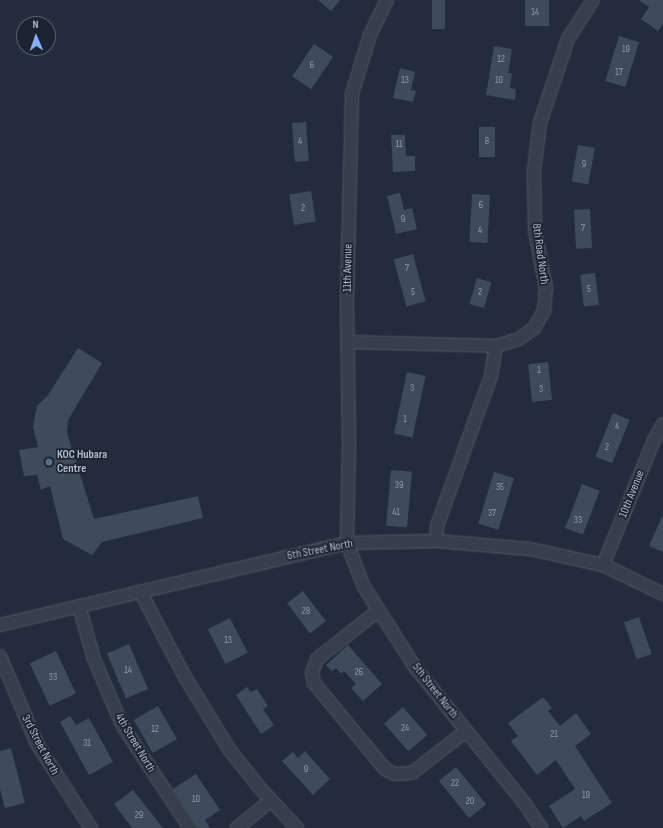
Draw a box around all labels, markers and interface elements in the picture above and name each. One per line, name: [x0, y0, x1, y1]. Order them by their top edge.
house number: 14: [531, 7, 539, 19]
north arrow: [16, 16, 56, 56]
text: N: [32, 18, 39, 31]
house number: 19: [622, 44, 630, 56]
house number: 12: [497, 54, 505, 66]
house number: 6: [310, 60, 314, 72]
house number: 17: [615, 67, 623, 79]
house number: 13: [401, 75, 409, 87]
house number: 10: [495, 75, 503, 87]
house number: 4: [298, 136, 302, 148]
house number: 8: [485, 136, 489, 148]
house number: 11: [396, 139, 402, 151]
house number: 9: [582, 159, 586, 171]
house number: 6: [479, 200, 483, 212]
house number: 2: [301, 203, 305, 215]
house number: 9: [401, 214, 405, 226]
street label: 8th Road North: [529, 223, 551, 285]
house number: 7: [581, 223, 585, 235]
house number: 4: [478, 225, 482, 237]
street label: 11th Avenue: [340, 244, 356, 292]
house number: 7: [405, 263, 409, 275]
house number: 5: [587, 284, 591, 296]
house number: 5: [411, 287, 415, 299]
house number: 2: [478, 287, 482, 299]
house number: 1: [537, 365, 541, 377]
house number: 3: [410, 383, 414, 395]
house number: 3: [539, 384, 543, 396]
house number: 1: [403, 414, 407, 426]
house number: 4: [615, 421, 619, 433]
house number: 2: [605, 442, 609, 454]
place label: KOC Hubara Centre: [57, 448, 107, 476]
marker: KOC Hubara Centre: [44, 457, 54, 467]
street label: 10th Avenue: [616, 468, 648, 520]
house number: 39: [395, 480, 403, 492]
house number: 35: [496, 482, 504, 494]
house number: 41: [392, 507, 400, 519]
house number: 37: [488, 508, 496, 520]
house number: 33: [574, 515, 582, 527]
street label: 6th Street North: [286, 537, 354, 563]
house number: 28: [302, 606, 310, 618]
house number: 13: [224, 635, 232, 647]
street label: 5th Street North: [409, 660, 461, 722]
house number: 14: [124, 665, 132, 677]
house number: 26: [355, 667, 363, 679]
house number: 33: [49, 672, 57, 684]
street label: 4th Street North: [112, 711, 158, 775]
street label: 3rd Street North: [18, 713, 62, 777]
house number: 24: [401, 723, 409, 735]
house number: 12: [151, 724, 159, 736]
house number: 21: [550, 729, 558, 741]
house number: 31: [83, 738, 91, 750]
house number: 9: [304, 764, 308, 776]
house number: 22: [451, 778, 459, 790]
house number: 19: [582, 790, 590, 802]
house number: 10: [192, 794, 200, 806]
house number: 20: [466, 796, 474, 808]
house number: 29: [135, 810, 143, 822]

